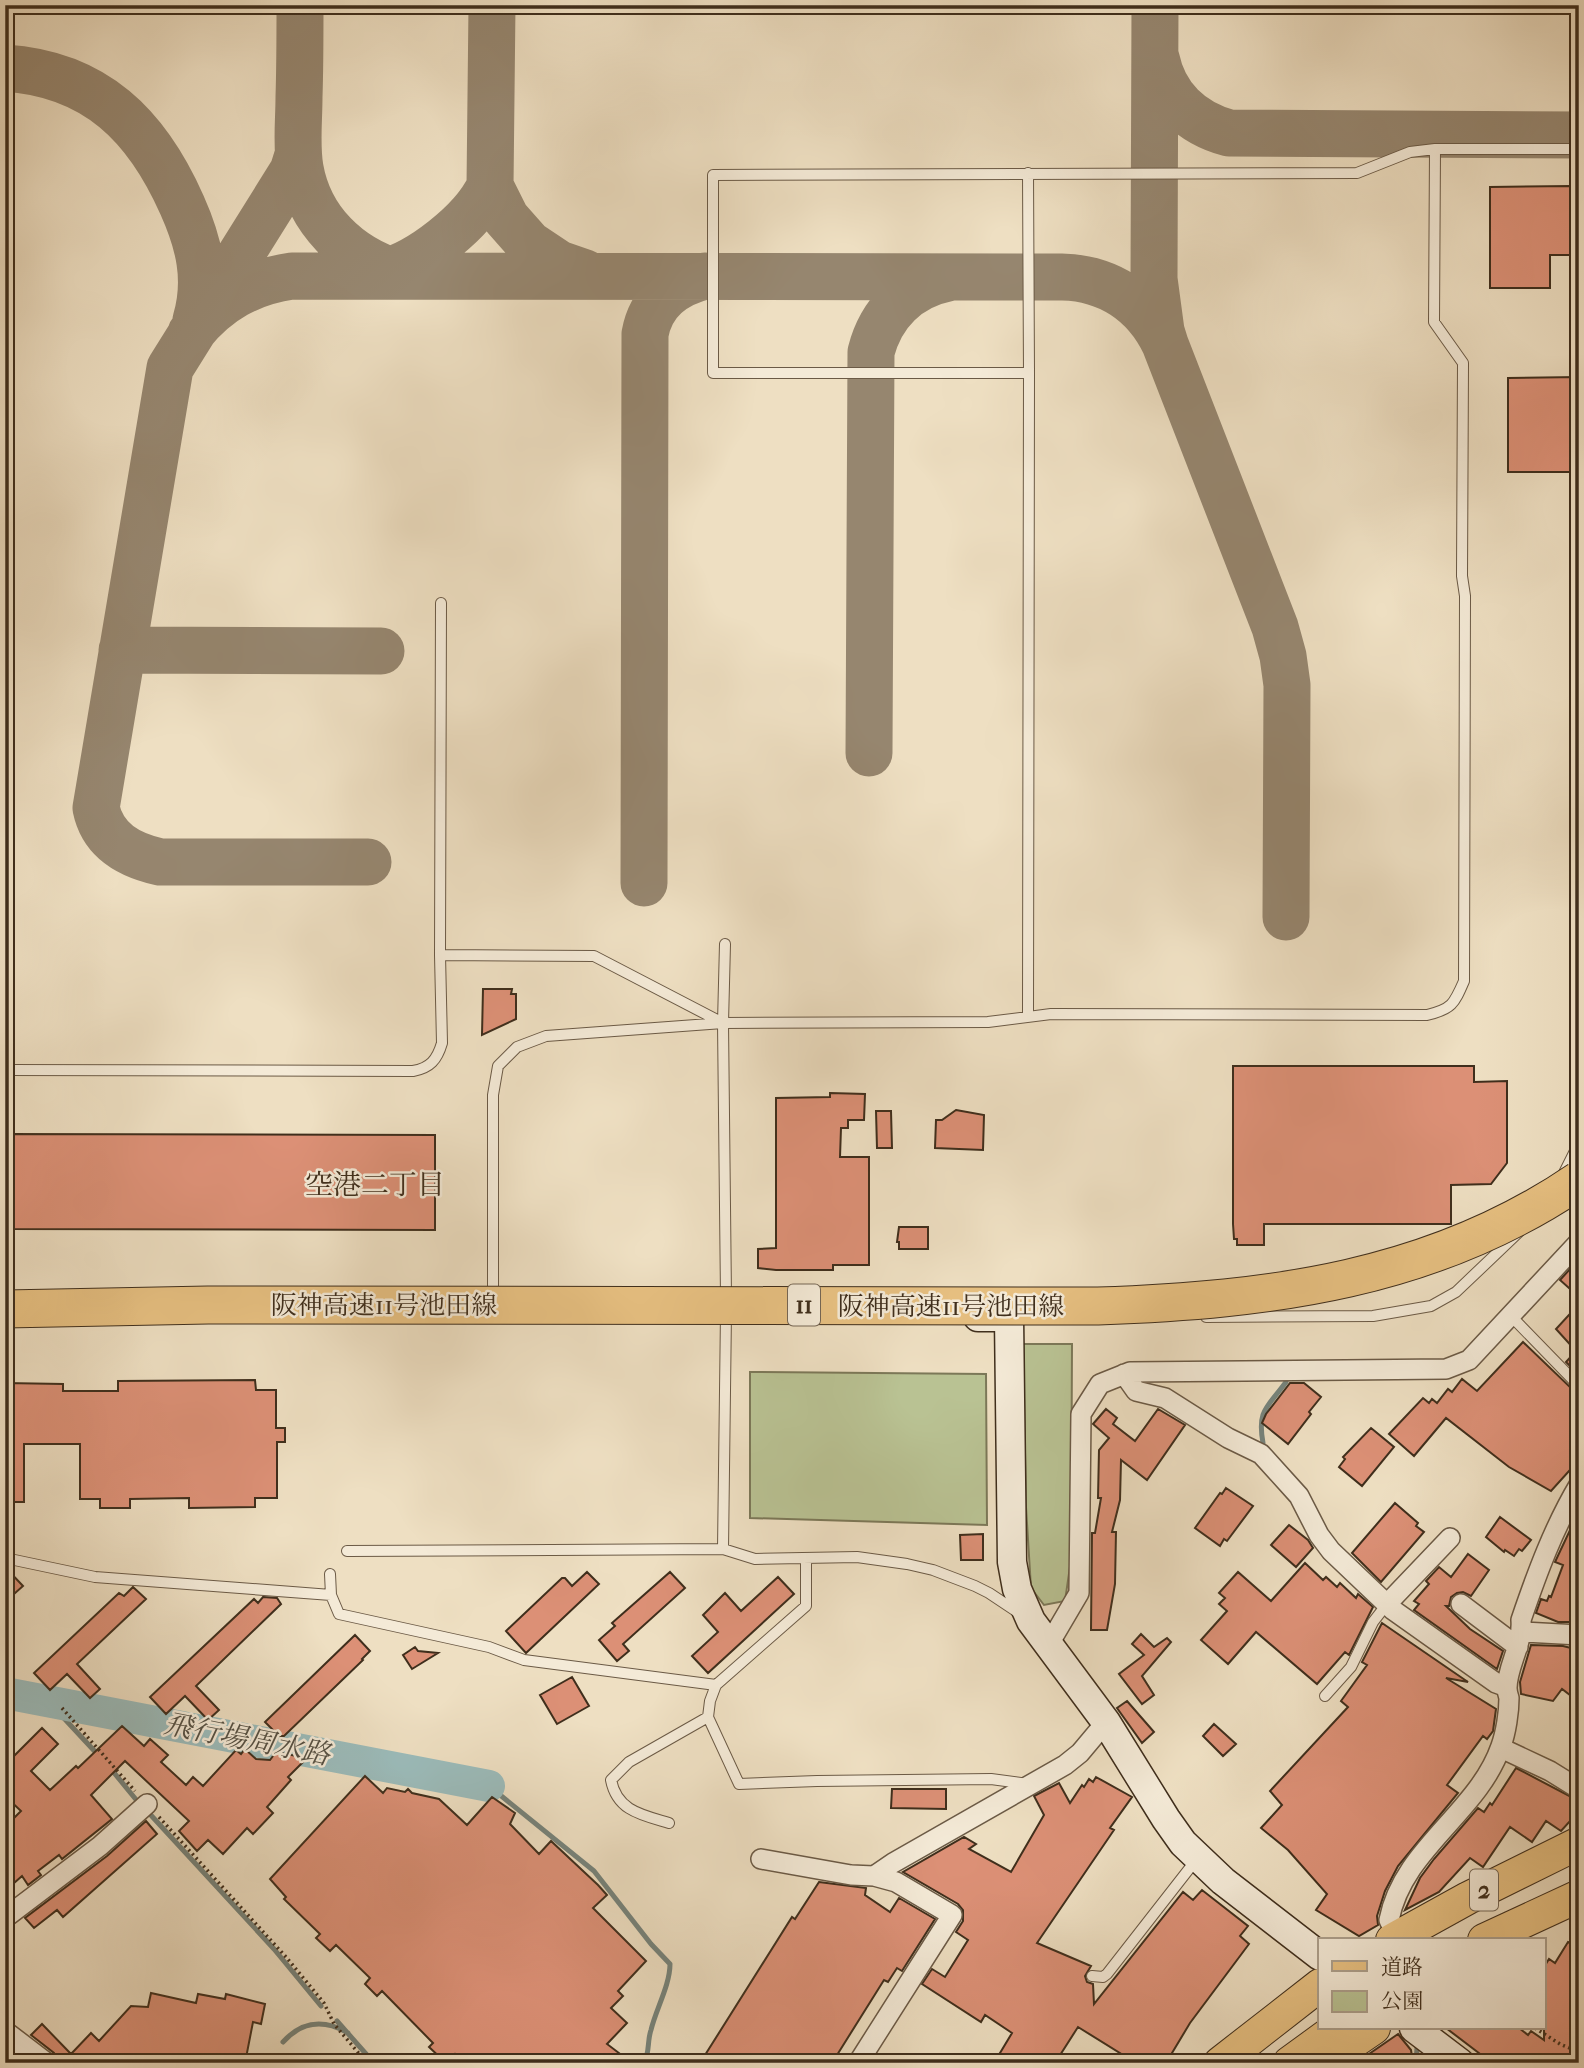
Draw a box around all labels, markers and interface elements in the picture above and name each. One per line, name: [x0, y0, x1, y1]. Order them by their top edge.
district label: 空港二丁目: [305, 1168, 445, 1201]
road number: 11: [788, 1284, 820, 1325]
street label: 阪神高速11号池田線: [271, 1290, 497, 1321]
street label: 阪神高速11号池田線: [838, 1291, 1064, 1322]
water label: 飛行場周水路: [161, 1707, 335, 1772]
road number: 2: [1470, 1870, 1498, 1910]
legend: [1318, 1938, 1546, 2030]
text: 道路: [1381, 1955, 1423, 1979]
text: 公園: [1381, 1989, 1423, 2013]

